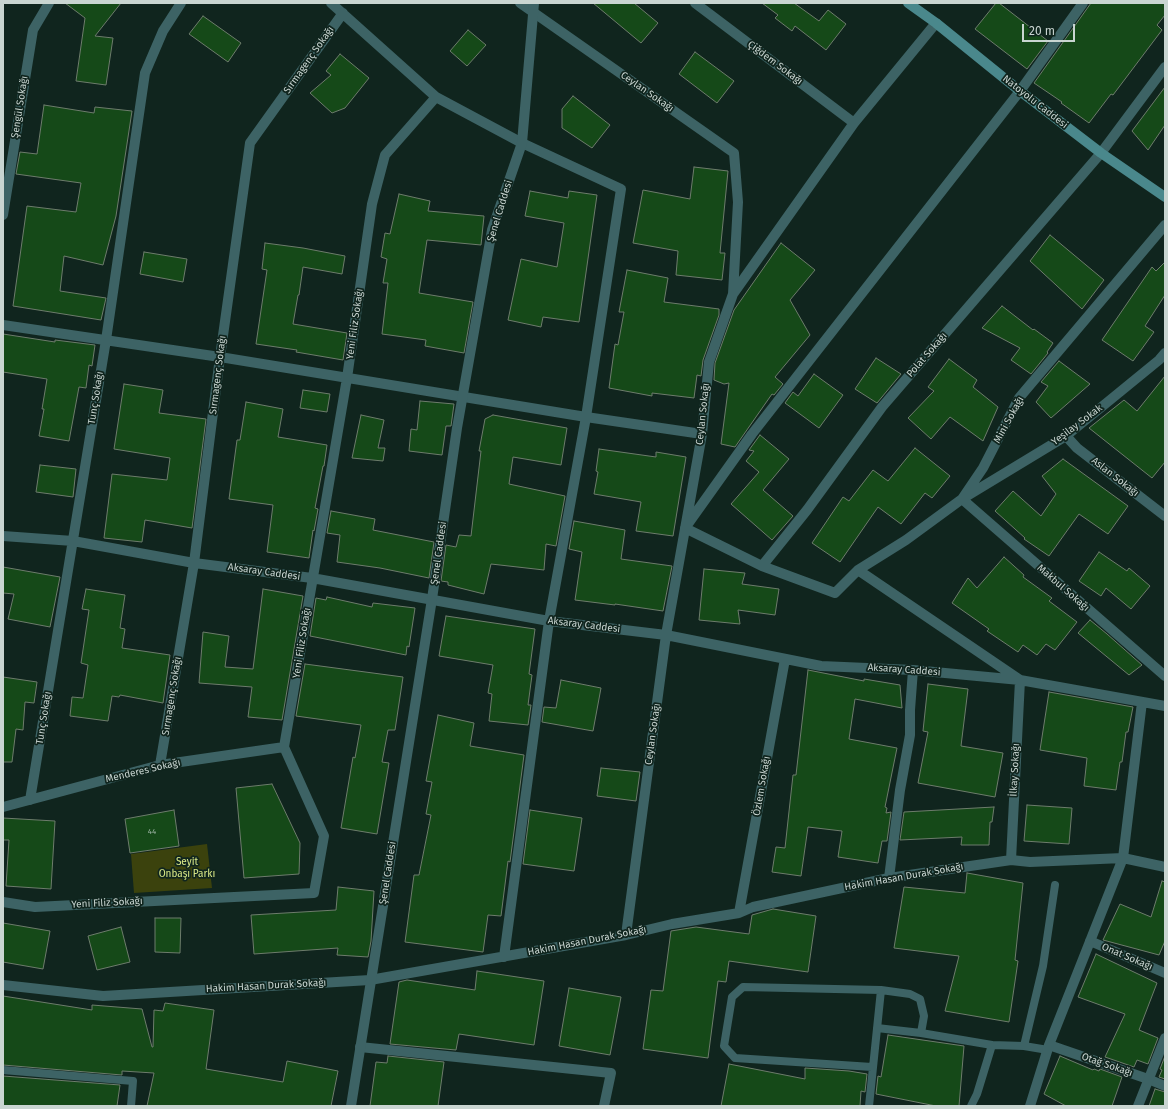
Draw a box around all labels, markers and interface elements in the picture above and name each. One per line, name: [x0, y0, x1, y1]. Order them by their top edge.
scale bar: [1024, 16, 1077, 42]
street label: Sırmagenç Sokağı: [281, 24, 337, 96]
text: 20 m: [1029, 24, 1055, 38]
street label: Çiğdem Sokağı: [745, 38, 805, 88]
street label: Ceylan Sokağı: [618, 69, 676, 115]
street label: Natoyolu Caddesi: [1000, 73, 1070, 131]
street label: Şengül Sokağı: [9, 75, 31, 139]
street label: Şenel Caddesi: [485, 179, 515, 243]
street label: Yeni Filiz Sokağı: [344, 288, 366, 360]
street label: Polat Sokağı: [904, 330, 950, 380]
street label: Sırmagenç Sokağı: [207, 335, 229, 415]
street label: Tunç Sokağı: [86, 371, 106, 425]
street label: Ceylan Sokağı: [694, 382, 712, 446]
street label: Mini Sokağı: [991, 395, 1027, 445]
street label: Yeşilay Sokak: [1049, 402, 1105, 448]
street label: Aslan Sokağı: [1089, 455, 1141, 499]
street label: Şenel Caddesi: [429, 521, 449, 585]
street label: Aksaray Caddesi: [227, 561, 301, 583]
street label: Makbul Sokağı: [1034, 562, 1092, 614]
street label: Yeni Filiz Sokağı: [290, 607, 314, 679]
street label: Aksaray Caddesi: [547, 615, 621, 635]
street label: Sırmagenç Sokağı: [160, 656, 184, 736]
street label: Aksaray Caddesi: [867, 661, 941, 679]
street label: Tunç Sokağı: [34, 691, 54, 745]
street label: Ceylan Sokağı: [643, 702, 663, 766]
street label: İlkay Sokağı: [1008, 743, 1022, 797]
street label: Özlem Sokağı: [751, 755, 773, 817]
street label: Menderes Sokağı: [104, 757, 182, 785]
house number: 44: [148, 827, 156, 837]
street label: Şenel Caddesi: [377, 841, 399, 905]
park label: Seyit Onbaşı Parkı: [159, 856, 215, 880]
street label: Hakim Hasan Durak Sokağı: [844, 861, 964, 893]
street label: Yeni Filiz Sokağı: [71, 895, 143, 911]
street label: Hakim Hasan Durak Sokağı: [527, 924, 647, 958]
street label: Onat Sokağı: [1100, 941, 1154, 973]
street label: Hakim Hasan Durak Sokağı: [205, 977, 327, 995]
street label: Otağ Sokağı: [1080, 1051, 1134, 1079]

